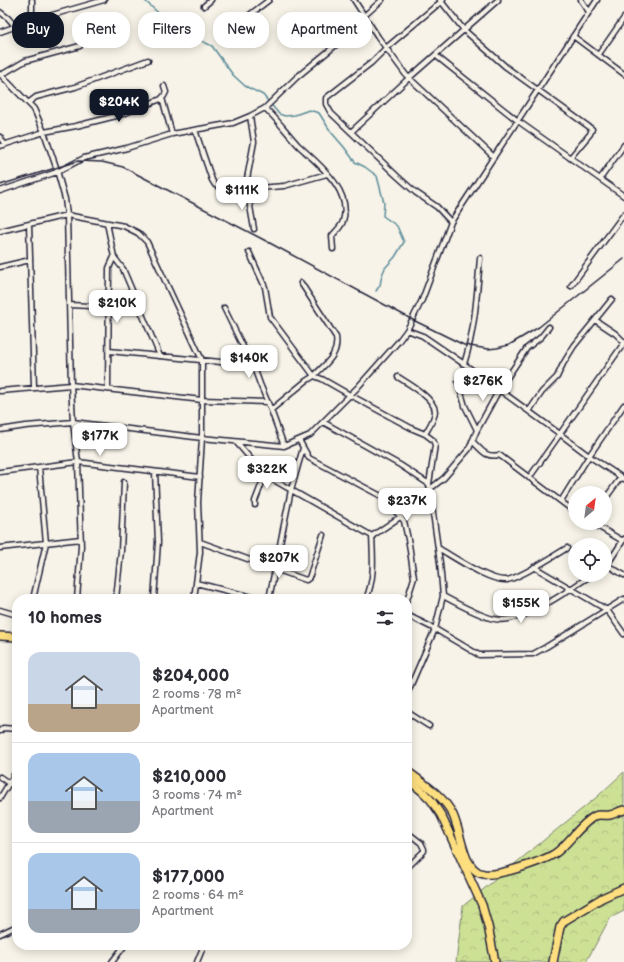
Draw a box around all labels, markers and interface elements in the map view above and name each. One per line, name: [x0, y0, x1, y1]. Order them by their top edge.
chip: Buy: [12, 12, 64, 48]
chip: Rent: [72, 12, 130, 48]
chip: Filters: [138, 12, 205, 48]
chip: New: [213, 12, 269, 48]
chip: Apartment: [277, 12, 372, 48]
pin: $204K: [91, 89, 147, 123]
text: $204K: [99, 94, 139, 110]
pin: $111K: [214, 177, 270, 211]
text: $111K: [225, 182, 259, 198]
pin: $210K: [89, 290, 145, 324]
text: $210K: [98, 295, 136, 311]
pin: $140K: [221, 345, 277, 379]
text: $140K: [230, 350, 268, 366]
pin: $276K: [455, 368, 511, 402]
text: $276K: [463, 373, 503, 389]
pin: $177K: [72, 423, 128, 457]
text: $177K: [81, 428, 119, 444]
pin: $322K: [239, 456, 295, 490]
text: $322K: [247, 461, 287, 477]
north arrow: [568, 486, 612, 530]
map controls: [568, 486, 612, 582]
pin: $237K: [379, 488, 435, 522]
text: $237K: [387, 493, 427, 509]
button: locate: [568, 538, 612, 582]
pin: $207K: [251, 545, 307, 579]
text: $207K: [259, 550, 299, 566]
pin: $155K: [493, 590, 549, 624]
text: $155K: [502, 595, 540, 611]
icon: filters: [374, 607, 396, 629]
text: 10 homes: [28, 608, 102, 628]
text: $204,000: [152, 666, 229, 686]
icon: home: [60, 668, 108, 716]
text: 2 rooms · 78 m²: [152, 686, 242, 702]
text: Apartment: [152, 702, 213, 718]
text: $210,000: [152, 767, 226, 787]
icon: home: [60, 769, 108, 817]
text: 3 rooms · 74 m²: [152, 787, 242, 803]
text: Apartment: [152, 803, 213, 819]
text: $177,000: [152, 867, 225, 887]
icon: home: [60, 869, 108, 917]
text: 2 rooms · 64 m²: [152, 887, 244, 903]
text: Apartment: [152, 903, 213, 919]

